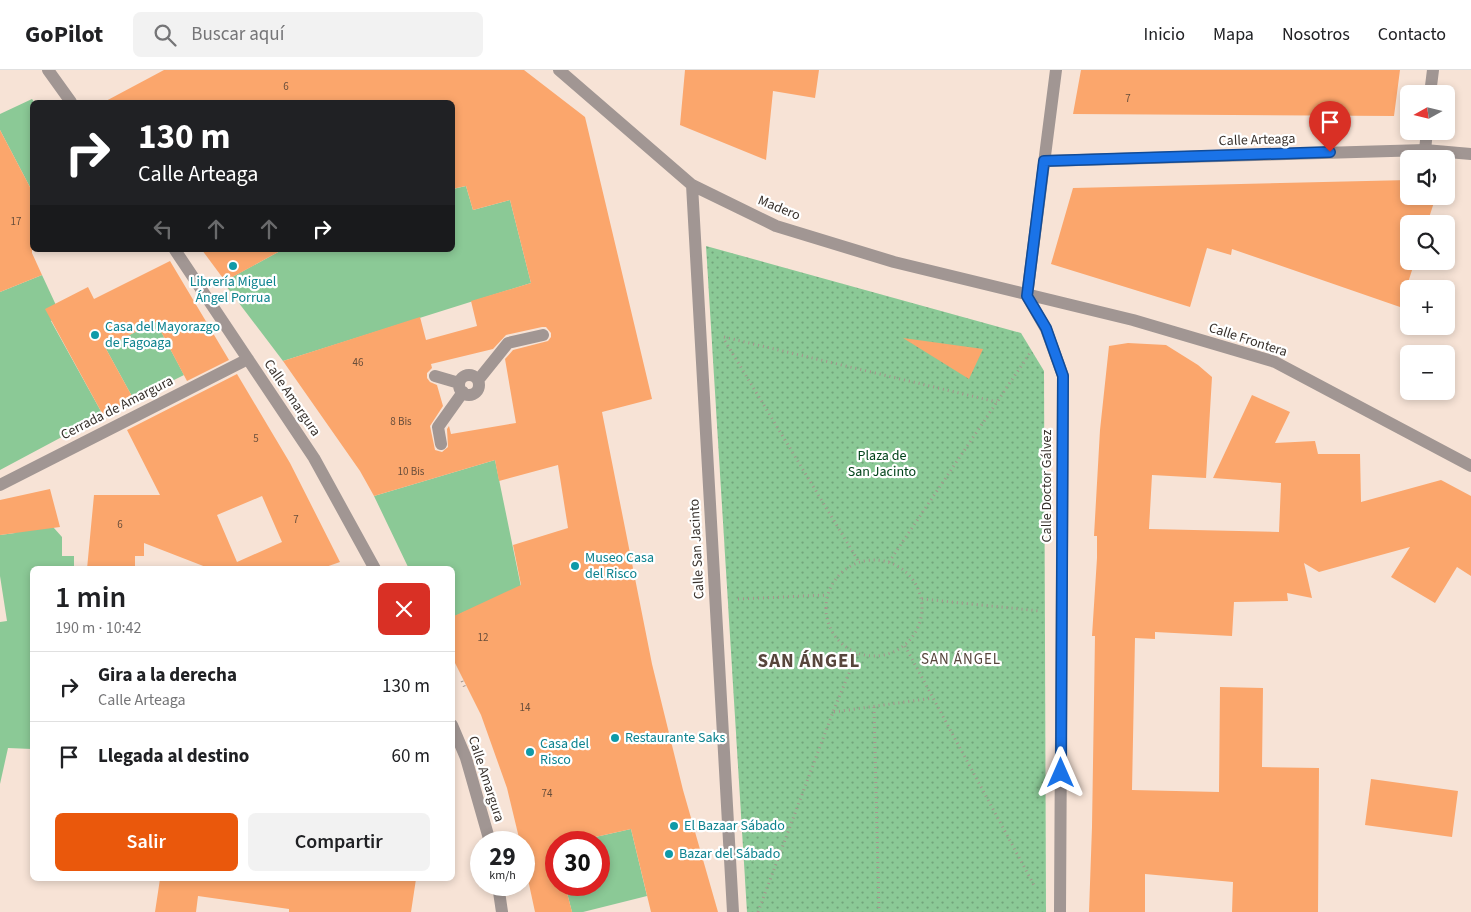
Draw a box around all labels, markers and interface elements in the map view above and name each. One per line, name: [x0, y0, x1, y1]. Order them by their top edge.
search box: [133, 12, 483, 57]
text: GoPilot: [25, 17, 103, 52]
icon: search: [151, 21, 179, 49]
text: Buscar aquí: [191, 21, 284, 48]
text: Inicio: [1144, 22, 1185, 47]
text: Mapa: [1213, 22, 1254, 47]
text: Nosotros: [1282, 22, 1350, 47]
text: Contacto: [1378, 22, 1446, 47]
house number: 6: [283, 79, 289, 94]
north arrow: [1400, 85, 1455, 140]
map controls: [1400, 85, 1455, 400]
house number: 7: [1125, 91, 1131, 106]
pin: [1309, 101, 1351, 152]
icon: arrive: [1316, 108, 1344, 136]
text: 130 m: [138, 112, 230, 162]
icon: right: [55, 120, 120, 185]
street label: Calle Arteaga: [1218, 129, 1296, 151]
button: sound: [1400, 150, 1455, 205]
text: Calle Arteaga: [138, 158, 258, 190]
street label: Madero: [755, 190, 803, 226]
house number: 17: [11, 214, 21, 229]
icon: left: [149, 215, 177, 243]
icon: ahead: [202, 215, 230, 243]
icon: ahead: [255, 215, 283, 243]
icon: right: [308, 215, 336, 243]
button: search: [1400, 215, 1455, 270]
marker: Librería Miguel Ángel Porrua: [227, 260, 239, 272]
place label: Librería Miguel Ángel Porrua: [190, 272, 277, 308]
button: +: [1400, 280, 1455, 335]
place label: Casa del Mayorazgo de Fagoaga: [105, 317, 220, 353]
street label: Calle Frontera: [1206, 318, 1290, 362]
marker: Casa del Mayorazgo de Fagoaga: [89, 329, 101, 341]
button: −: [1400, 345, 1455, 400]
street label: Calle Amargura: [259, 355, 325, 441]
house number: 46: [353, 355, 364, 370]
street label: Cerrada de Amargura: [57, 371, 177, 445]
house number: 8 Bis: [390, 414, 412, 429]
street label: Calle Doctor Gálvez: [1037, 430, 1057, 542]
house number: 5: [253, 431, 259, 446]
park label: Plaza de San Jacinto: [848, 446, 916, 482]
house number: 10 Bis: [398, 464, 425, 479]
street label: Calle San Jacinto: [684, 498, 710, 600]
house number: 7: [293, 512, 299, 527]
house number: 6: [117, 517, 123, 532]
place label: Museo Casa del Risco: [585, 548, 654, 584]
marker: Museo Casa del Risco: [569, 560, 581, 572]
text: 1 min: [55, 576, 126, 619]
button: close: [378, 583, 430, 635]
text: 190 m · 10:42: [55, 617, 142, 639]
house number: 12: [478, 630, 488, 645]
district label: SAN ÁNGEL: [758, 648, 860, 675]
district label: SAN ÁNGEL: [921, 649, 1001, 670]
text: Gira a la derecha: [98, 662, 237, 689]
icon: right: [55, 673, 83, 701]
text: 130 m: [382, 673, 430, 700]
text: Calle Arteaga: [98, 689, 186, 711]
house number: 14: [520, 700, 531, 715]
place label: Restaurante Saks: [625, 728, 725, 748]
marker: Restaurante Saks: [609, 732, 621, 744]
street label: Calle Amargura: [463, 734, 509, 824]
place label: Casa del Risco: [540, 734, 589, 770]
icon: arrive: [55, 743, 83, 771]
text: Llegada al destino: [98, 743, 249, 770]
text: 60 m: [392, 743, 430, 770]
marker: Casa del Risco: [524, 746, 536, 758]
position arrow: [1034, 746, 1086, 798]
house number: 74: [542, 786, 553, 801]
button: Salir: [55, 813, 238, 871]
button: Compartir: [248, 813, 430, 871]
place label: El Bazaar Sábado: [684, 816, 785, 836]
marker: El Bazaar Sábado: [668, 820, 680, 832]
speed limit sign: 30: [545, 831, 610, 896]
text: 29: [489, 839, 516, 875]
place label: Bazar del Sábado: [679, 844, 780, 864]
marker: Bazar del Sábado: [663, 848, 675, 860]
text: km/h: [489, 867, 516, 884]

